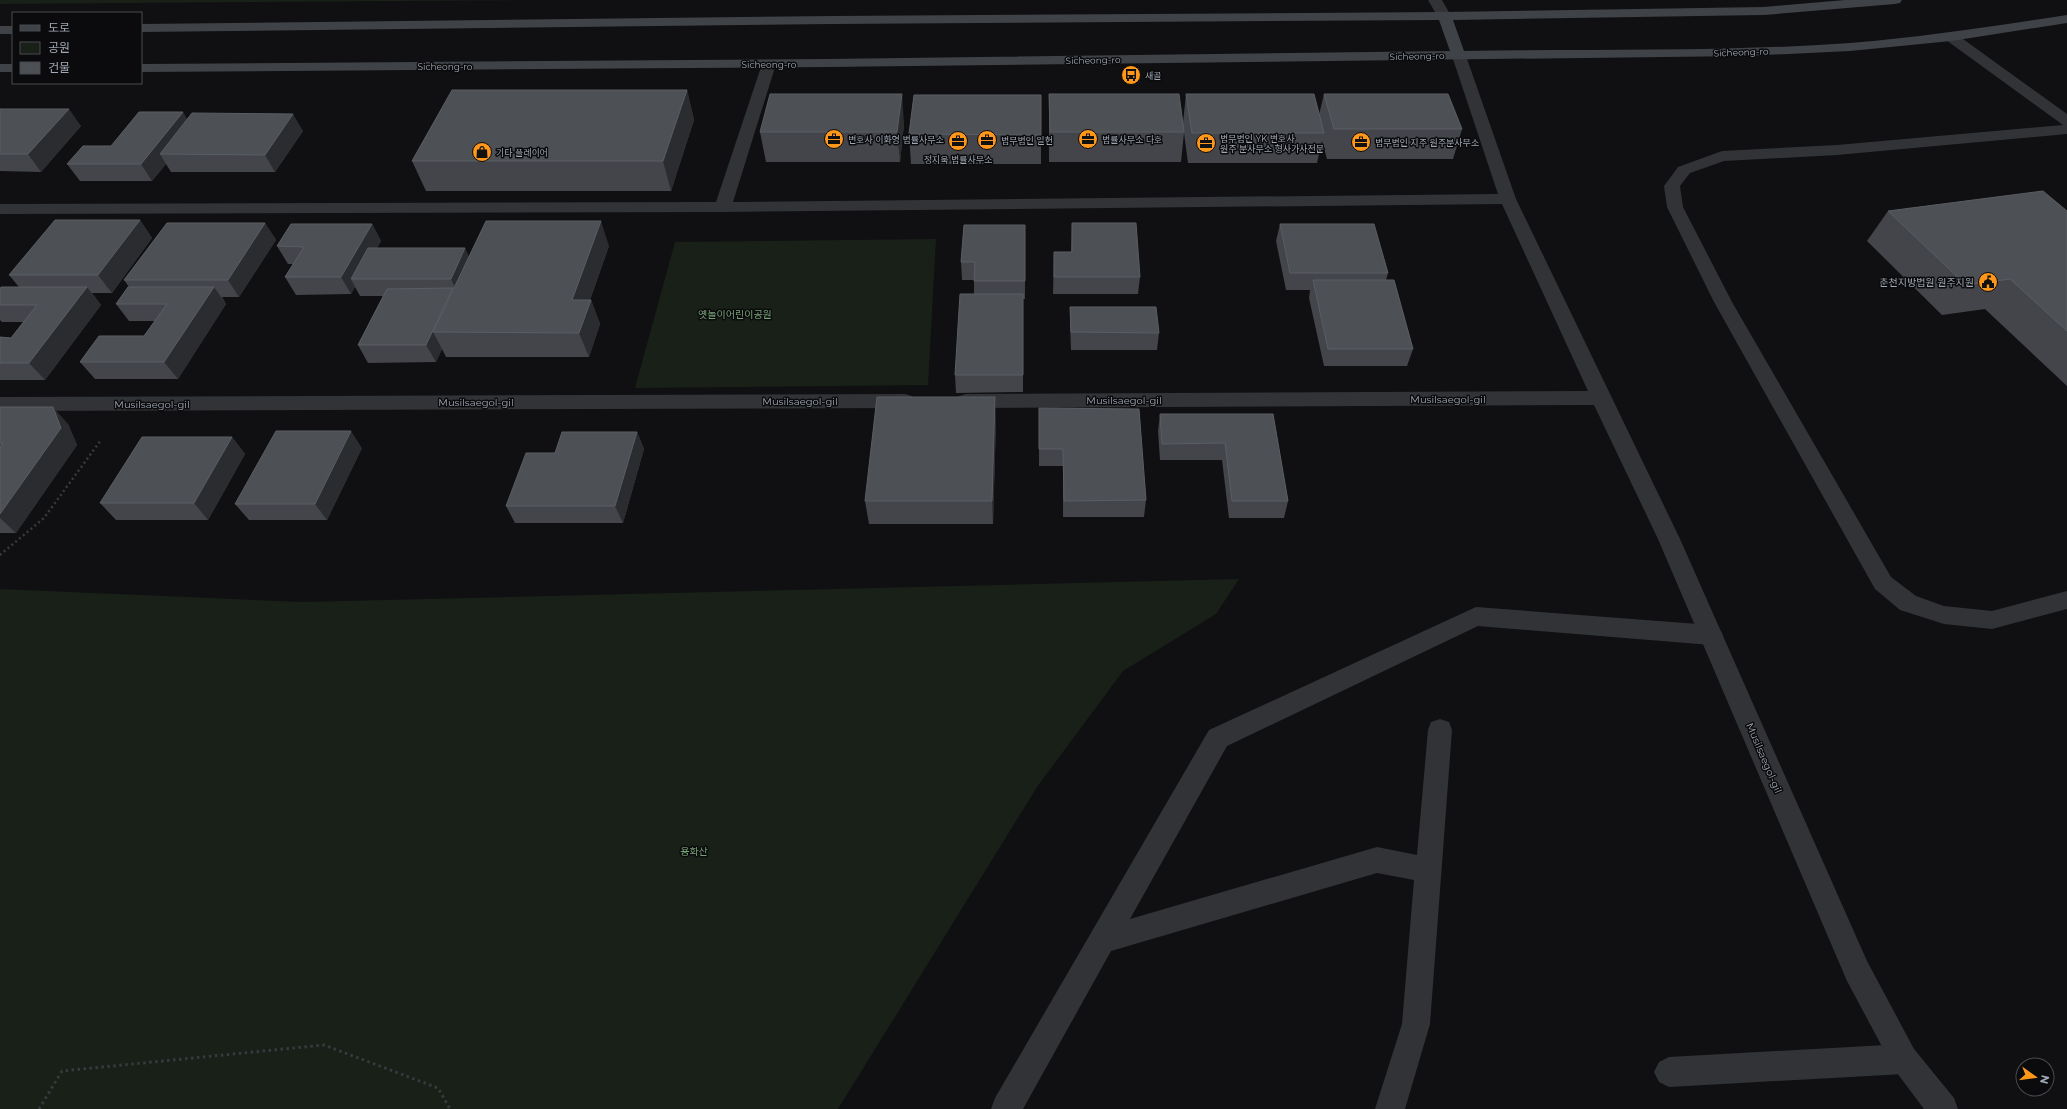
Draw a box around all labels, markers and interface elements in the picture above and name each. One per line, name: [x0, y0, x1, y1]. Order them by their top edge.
legend: [12, 12, 142, 84]
text: 도로: [48, 20, 70, 35]
text: 공원: [48, 40, 70, 55]
street label: Sicheong-ro: [1713, 46, 1769, 58]
street label: Sicheong-ro: [1389, 50, 1445, 62]
street label: Sicheong-ro: [1065, 54, 1121, 66]
street label: Sicheong-ro: [742, 59, 797, 70]
text: 건물: [48, 60, 70, 75]
street label: Sicheong-ro: [418, 61, 473, 72]
bus stop icon: 새골: [1120, 64, 1142, 86]
place label: 새골: [1145, 70, 1162, 81]
office icon: 변호사 이화영 법률사무소: [823, 128, 845, 150]
office icon: 법률사무소 다호: [1077, 128, 1099, 150]
office icon: 법무법인 일헌: [976, 129, 998, 151]
office icon: 정지욱 법률사무소: [947, 130, 969, 152]
office icon: 법무법인 지주 원주분사무소: [1350, 131, 1372, 153]
office icon: 법무법인 YK 변호사 원주 분사무소 형사가사전문: [1195, 132, 1217, 154]
place label: 법무법인 YK 변호사 원주 분사무소 형사가사전문: [1220, 133, 1324, 154]
place label: 변호사 이화영 법률사무소: [848, 134, 945, 145]
place label: 법률사무소 다호: [1102, 134, 1162, 145]
place label: 법무법인 일헌: [1001, 135, 1053, 146]
place label: 법무법인 지주 원주분사무소: [1375, 137, 1480, 148]
shop icon: 기타 플레이어: [471, 141, 493, 163]
place label: 기타 플레이어: [496, 147, 548, 158]
place label: 정지욱 법률사무소: [924, 154, 993, 165]
public building icon: 춘천지방법원 원주지원: [1977, 271, 1999, 293]
place label: 춘천지방법원 원주지원: [1879, 276, 1974, 289]
park label: 옛놀이어린이공원: [698, 308, 772, 321]
street label: Musilsaegol-gil: [1410, 393, 1486, 406]
street label: Musilsaegol-gil: [1086, 394, 1162, 407]
street label: Musilsaegol-gil: [762, 395, 838, 408]
street label: Musilsaegol-gil: [438, 396, 514, 409]
street label: Musilsaegol-gil: [114, 398, 190, 411]
street label: Musilsaegol-gil: [1743, 721, 1785, 795]
park label: 용화산: [680, 845, 708, 858]
north arrow: [2015, 1057, 2055, 1097]
text: N: [2037, 1073, 2053, 1085]

